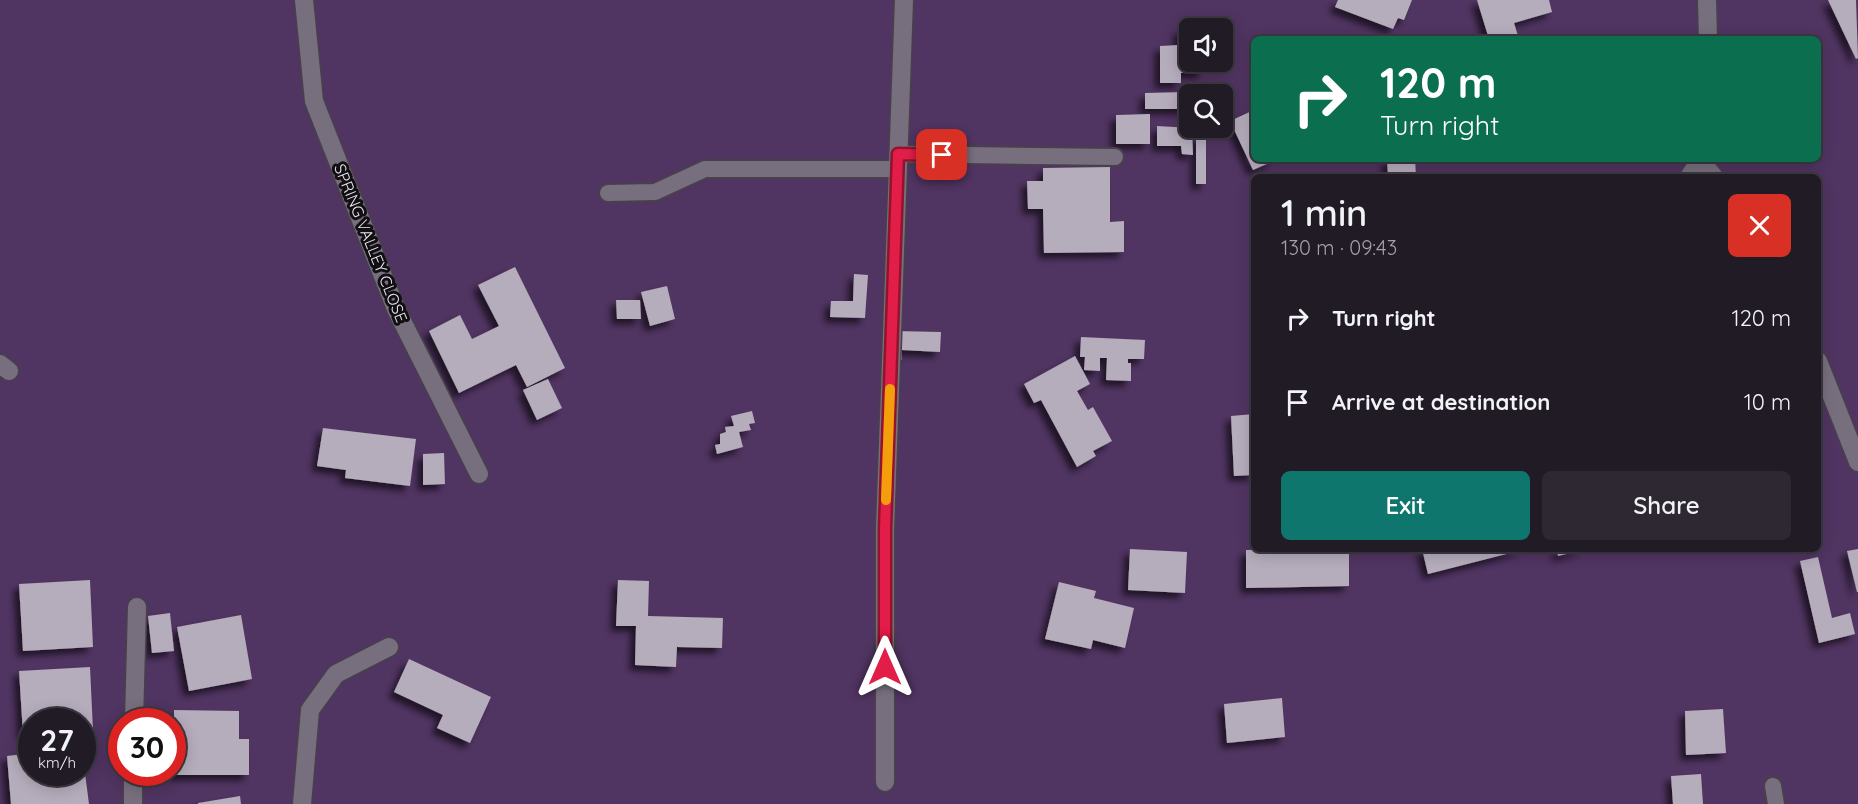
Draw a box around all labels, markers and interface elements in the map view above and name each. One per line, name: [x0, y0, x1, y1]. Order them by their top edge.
map controls: [1179, 18, 1233, 138]
button: sound: [1179, 18, 1233, 72]
text: 120 m: [1380, 56, 1497, 109]
icon: right: [1281, 60, 1359, 138]
button: search: [1179, 84, 1233, 138]
text: Turn right: [1380, 108, 1499, 142]
pin: [916, 129, 967, 180]
icon: arrive: [925, 138, 958, 171]
street label: SPRING VALLEY CLOSE: [330, 161, 412, 325]
text: 1 min: [1281, 190, 1367, 235]
button: close: [1728, 194, 1791, 257]
text: 130 m · 09:43: [1281, 235, 1397, 260]
icon: right: [1281, 302, 1314, 335]
text: Turn right: [1332, 304, 1436, 332]
text: 120 m: [1732, 304, 1791, 332]
icon: arrive: [1281, 386, 1314, 419]
text: Arrive at destination: [1332, 388, 1550, 416]
text: 10 m: [1744, 388, 1791, 416]
button: Exit: [1281, 471, 1530, 540]
button: Share: [1542, 471, 1791, 540]
position arrow: [853, 635, 917, 699]
speed limit sign: 30: [108, 708, 186, 786]
text: 27: [40, 721, 74, 759]
text: km/h: [38, 753, 76, 772]

